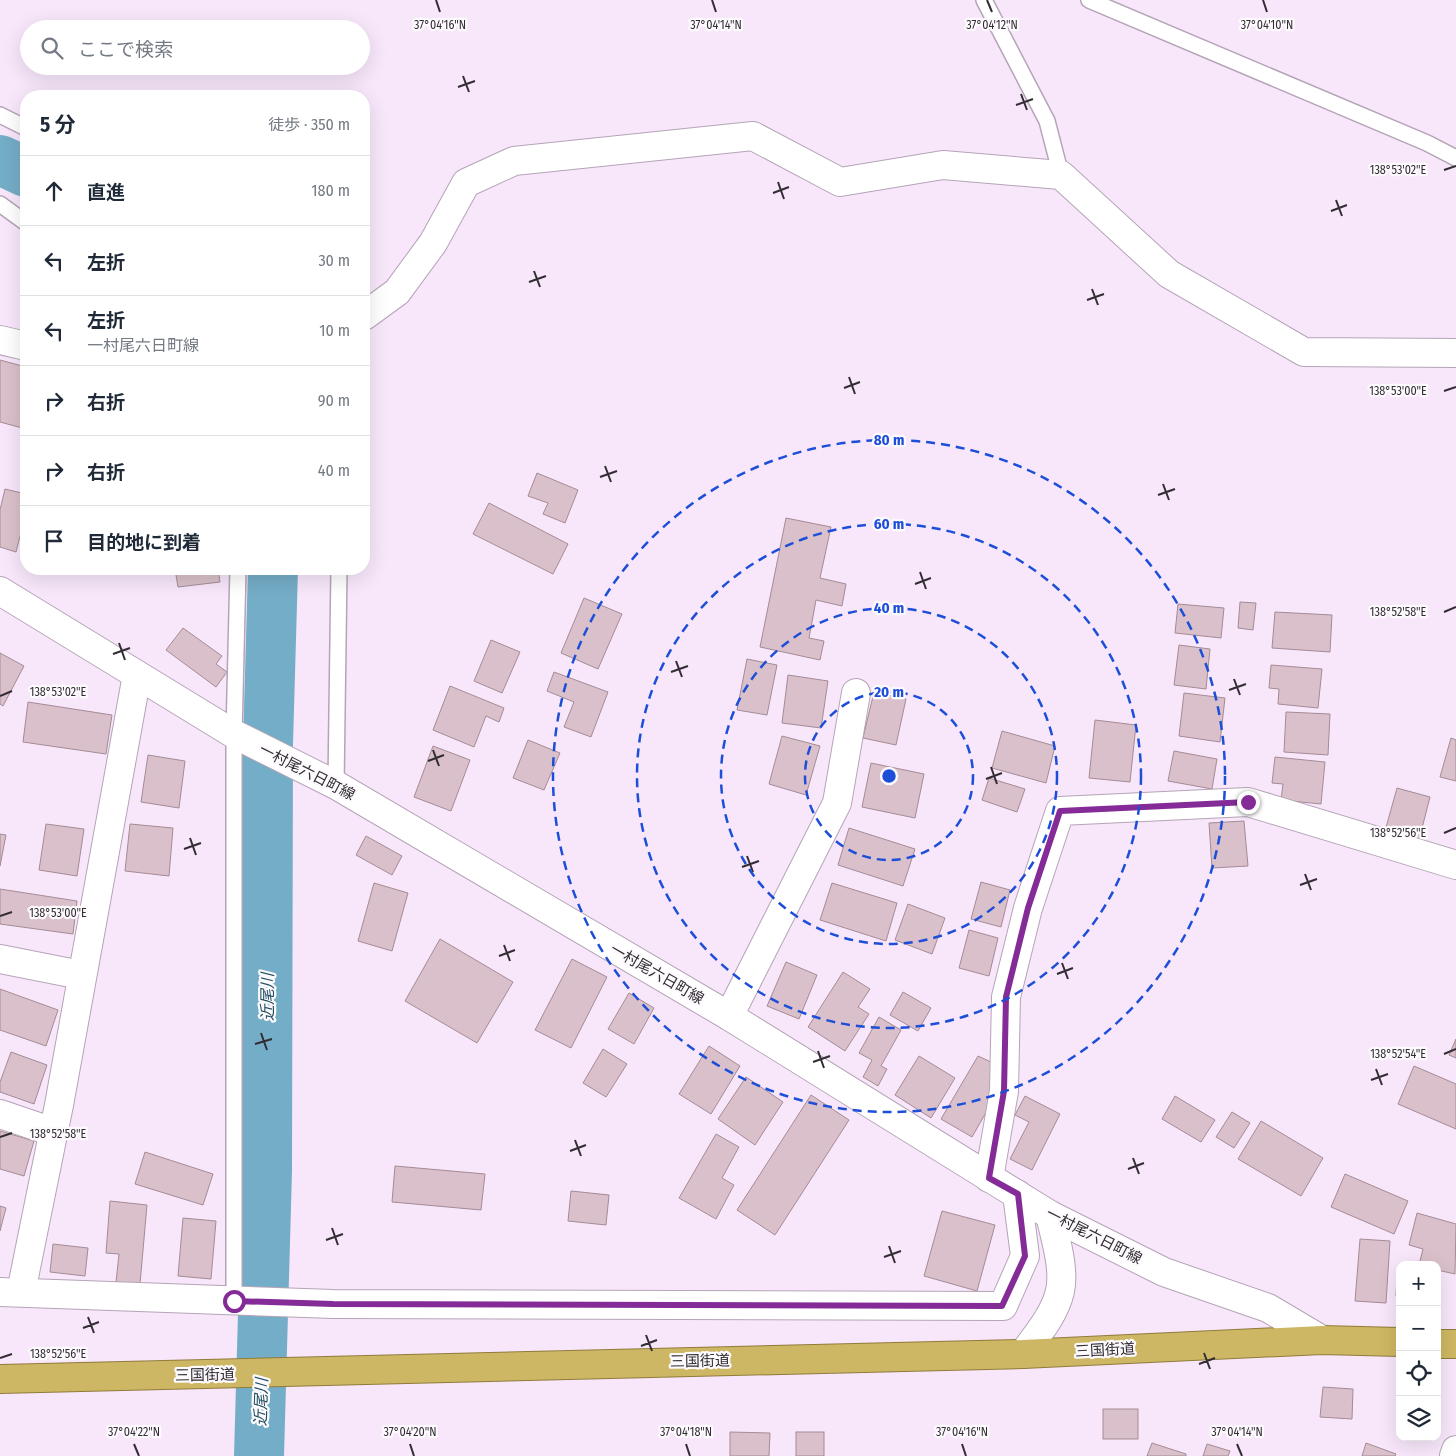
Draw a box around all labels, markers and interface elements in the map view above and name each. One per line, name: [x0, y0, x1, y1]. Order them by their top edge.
text: 37°04'16"N: [414, 18, 466, 32]
text: 37°04'14"N: [690, 18, 742, 32]
text: 37°04'12"N: [966, 18, 1018, 32]
text: 37°04'10"N: [1241, 18, 1293, 32]
search box: [20, 20, 370, 75]
icon: search: [38, 34, 66, 62]
text: ここで検索: [78, 38, 173, 61]
text: 5 分: [40, 112, 76, 138]
text: 徒歩 · 350 m: [268, 115, 350, 134]
text: 138°53'02"E: [1370, 163, 1427, 177]
icon: ahead: [40, 177, 68, 205]
text: 直進: [87, 181, 125, 204]
text: 180 m: [311, 181, 350, 200]
icon: left: [40, 247, 68, 275]
text: 左折: [87, 251, 125, 274]
text: 30 m: [318, 251, 350, 270]
text: 左折: [87, 309, 125, 332]
icon: left: [40, 317, 68, 345]
text: 10 m: [319, 321, 350, 340]
text: 一村尾六日町線: [87, 336, 199, 355]
text: 138°53'00"E: [1369, 384, 1427, 398]
icon: right: [40, 387, 68, 415]
text: 右折: [87, 391, 125, 414]
text: 90 m: [318, 391, 350, 410]
text: 80 m: [874, 431, 904, 449]
icon: right: [40, 457, 68, 485]
text: 右折: [87, 461, 125, 484]
text: 40 m: [318, 461, 350, 480]
text: 60 m: [874, 515, 904, 533]
icon: arrive: [40, 527, 68, 555]
text: 目的地に到着: [87, 531, 201, 554]
text: 40 m: [874, 599, 904, 617]
text: 138°52'58"E: [1370, 605, 1427, 619]
text: 20 m: [873, 683, 904, 701]
text: 138°53'02"E: [30, 685, 87, 699]
street label: 一村尾六日町線: [256, 740, 358, 804]
centre of rings: [880, 767, 898, 785]
route end: [1237, 791, 1260, 814]
text: 138°52'56"E: [1370, 826, 1426, 840]
text: 138°53'00"E: [29, 906, 87, 920]
street label: 一村尾六日町線: [607, 940, 707, 1008]
water label: 近尾川: [258, 971, 277, 1021]
text: 138°52'54"E: [1370, 1047, 1426, 1061]
text: 138°52'58"E: [30, 1127, 87, 1141]
street label: 一村尾六日町線: [1043, 1204, 1145, 1268]
map controls: [1396, 1261, 1441, 1441]
button: +: [1396, 1261, 1441, 1306]
route start: [223, 1290, 246, 1313]
button: −: [1396, 1306, 1441, 1351]
street label: 三国街道: [1075, 1339, 1135, 1361]
text: 138°52'56"E: [30, 1347, 86, 1361]
street label: 三国街道: [670, 1351, 730, 1371]
button: locate: [1396, 1351, 1441, 1396]
street label: 三国街道: [175, 1365, 235, 1385]
water label: 近尾川: [251, 1376, 271, 1426]
button: layers: [1396, 1396, 1441, 1441]
text: 37°04'22"N: [108, 1425, 160, 1439]
text: 37°04'20"N: [383, 1425, 437, 1439]
text: 37°04'18"N: [660, 1425, 712, 1439]
text: 37°04'16"N: [936, 1425, 988, 1439]
text: 37°04'14"N: [1211, 1425, 1263, 1439]

